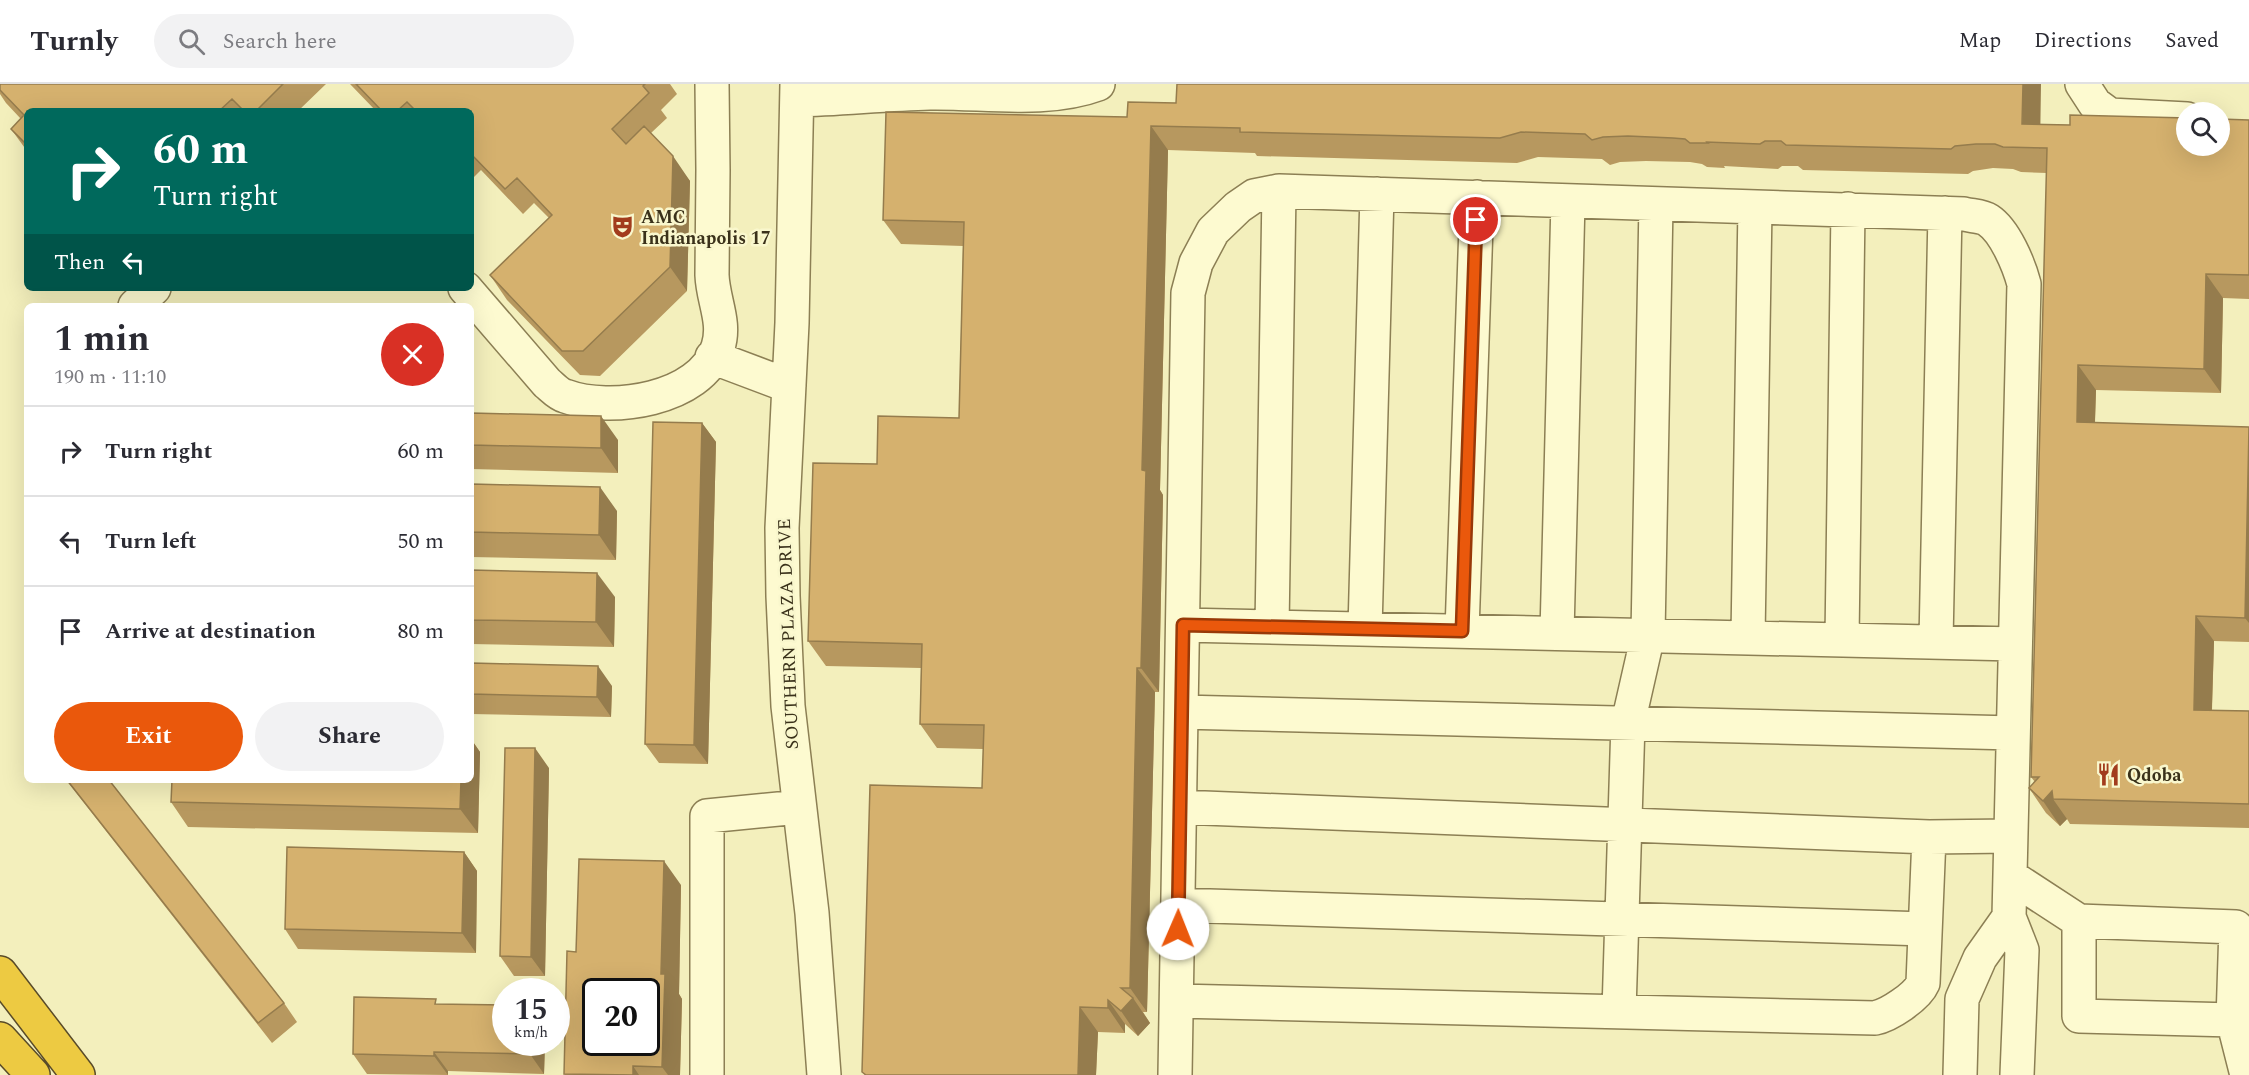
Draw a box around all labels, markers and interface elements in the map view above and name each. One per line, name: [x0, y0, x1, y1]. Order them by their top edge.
search box: [154, 14, 574, 68]
text: Turnly: [30, 20, 118, 63]
icon: search: [175, 25, 208, 58]
text: Search here: [223, 25, 337, 58]
text: Map: [1959, 25, 2001, 57]
text: Directions: [2034, 25, 2132, 57]
text: Saved: [2165, 25, 2219, 57]
map controls: [2176, 102, 2230, 156]
button: search: [2176, 102, 2230, 156]
text: 60 m: [153, 119, 248, 182]
icon: right: [54, 132, 132, 210]
text: Turn right: [153, 176, 278, 218]
pin: [1450, 194, 1501, 245]
icon: arrive: [1459, 203, 1492, 236]
place label: AMC Indianapolis 17: [641, 204, 771, 252]
theatre icon: AMC Indianapolis 17: [610, 214, 636, 240]
text: Then: [54, 246, 105, 279]
icon: left: [117, 246, 150, 279]
text: 1 min: [54, 312, 150, 367]
button: close: [381, 323, 444, 386]
text: 190 m · 11:10: [54, 362, 166, 392]
icon: right: [54, 435, 87, 468]
text: Turn right: [105, 435, 212, 468]
text: 60 m: [398, 435, 444, 468]
street label: SOUTHERN PLAZA DRIVE: [771, 518, 806, 750]
icon: left: [54, 525, 87, 558]
text: Turn left: [105, 525, 197, 558]
text: 50 m: [398, 525, 444, 558]
icon: arrive: [54, 615, 87, 648]
text: Arrive at destination: [105, 615, 316, 648]
text: 80 m: [398, 615, 444, 648]
button: Exit: [54, 702, 243, 771]
button: Share: [255, 702, 444, 771]
restaurant icon: Qdoba: [2096, 762, 2122, 788]
place label: Qdoba: [2127, 762, 2182, 789]
position arrow: [1146, 897, 1210, 961]
speed limit sign: 20: [582, 978, 660, 1056]
text: 15: [514, 987, 548, 1033]
text: km/h: [514, 1021, 548, 1044]

